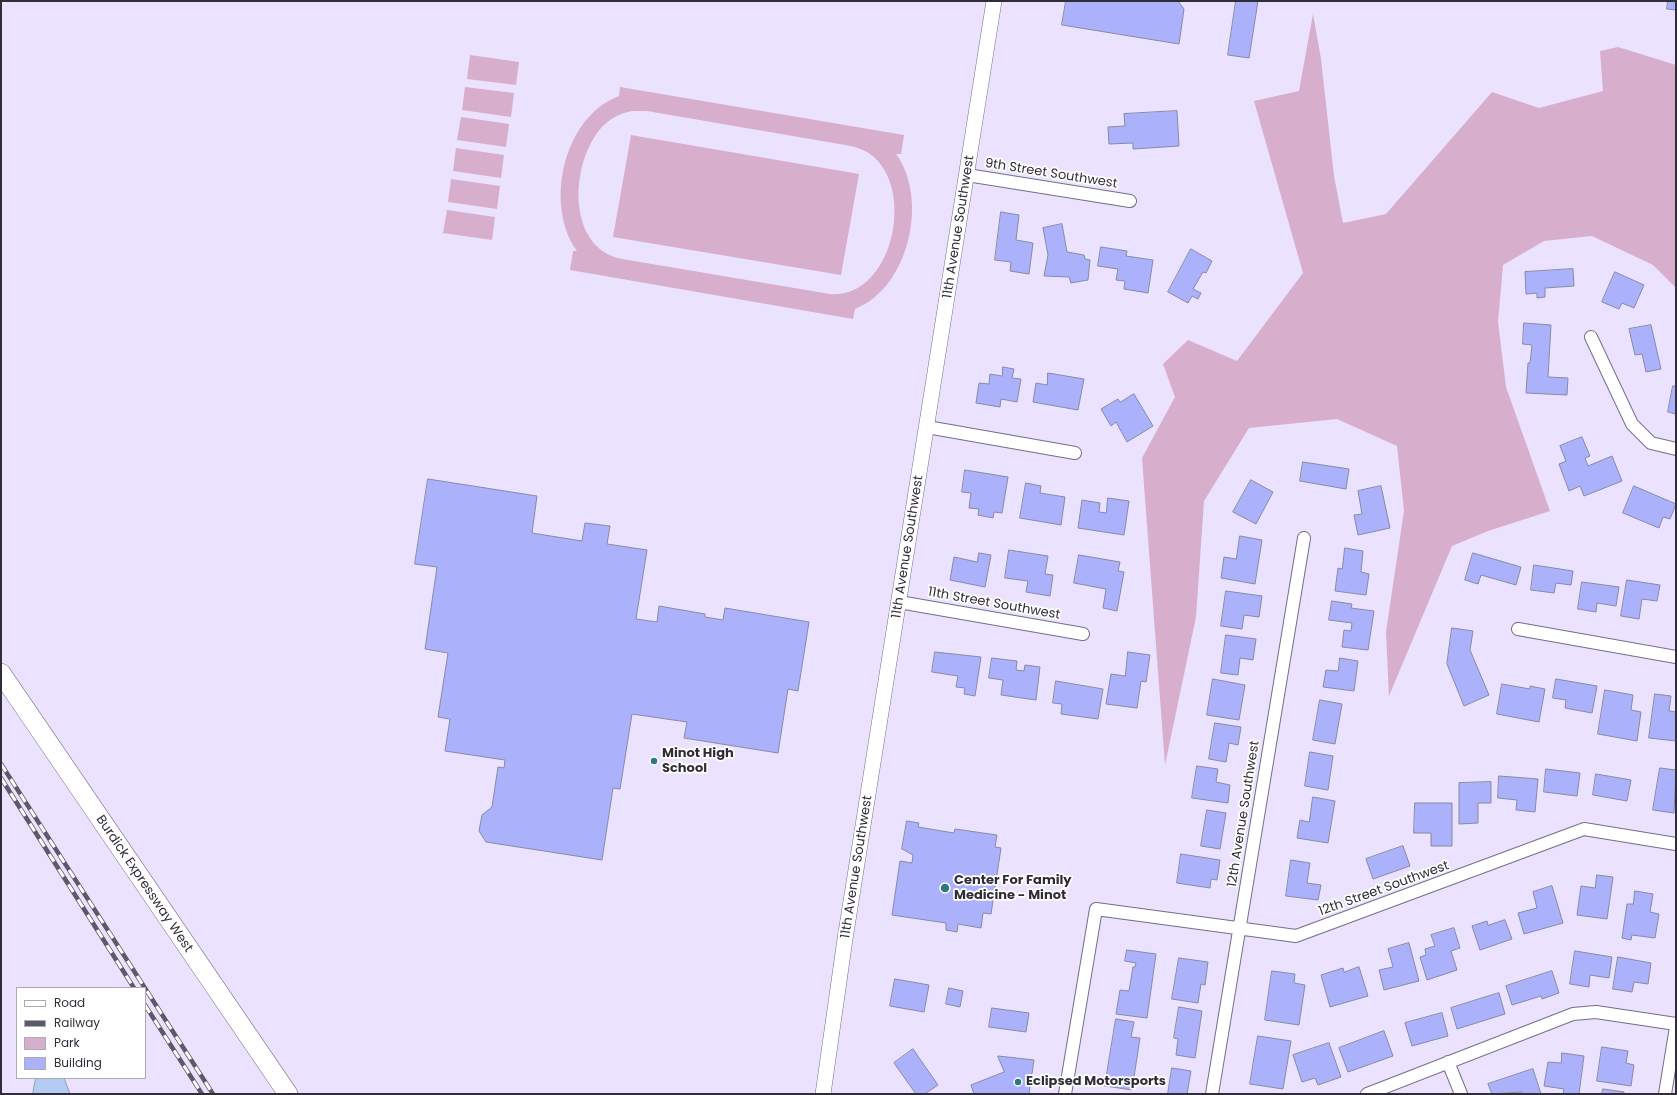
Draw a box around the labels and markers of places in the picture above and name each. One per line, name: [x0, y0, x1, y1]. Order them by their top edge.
place label: Minot High School: [662, 746, 734, 777]
marker: Minot High School: [649, 756, 659, 766]
place label: Center For Family Medicine - Minot: [954, 873, 1072, 904]
marker: Center For Family Medicine - Minot: [939, 882, 951, 894]
place label: Eclipsed Motorsports: [1026, 1074, 1166, 1090]
marker: Eclipsed Motorsports: [1013, 1077, 1023, 1087]

